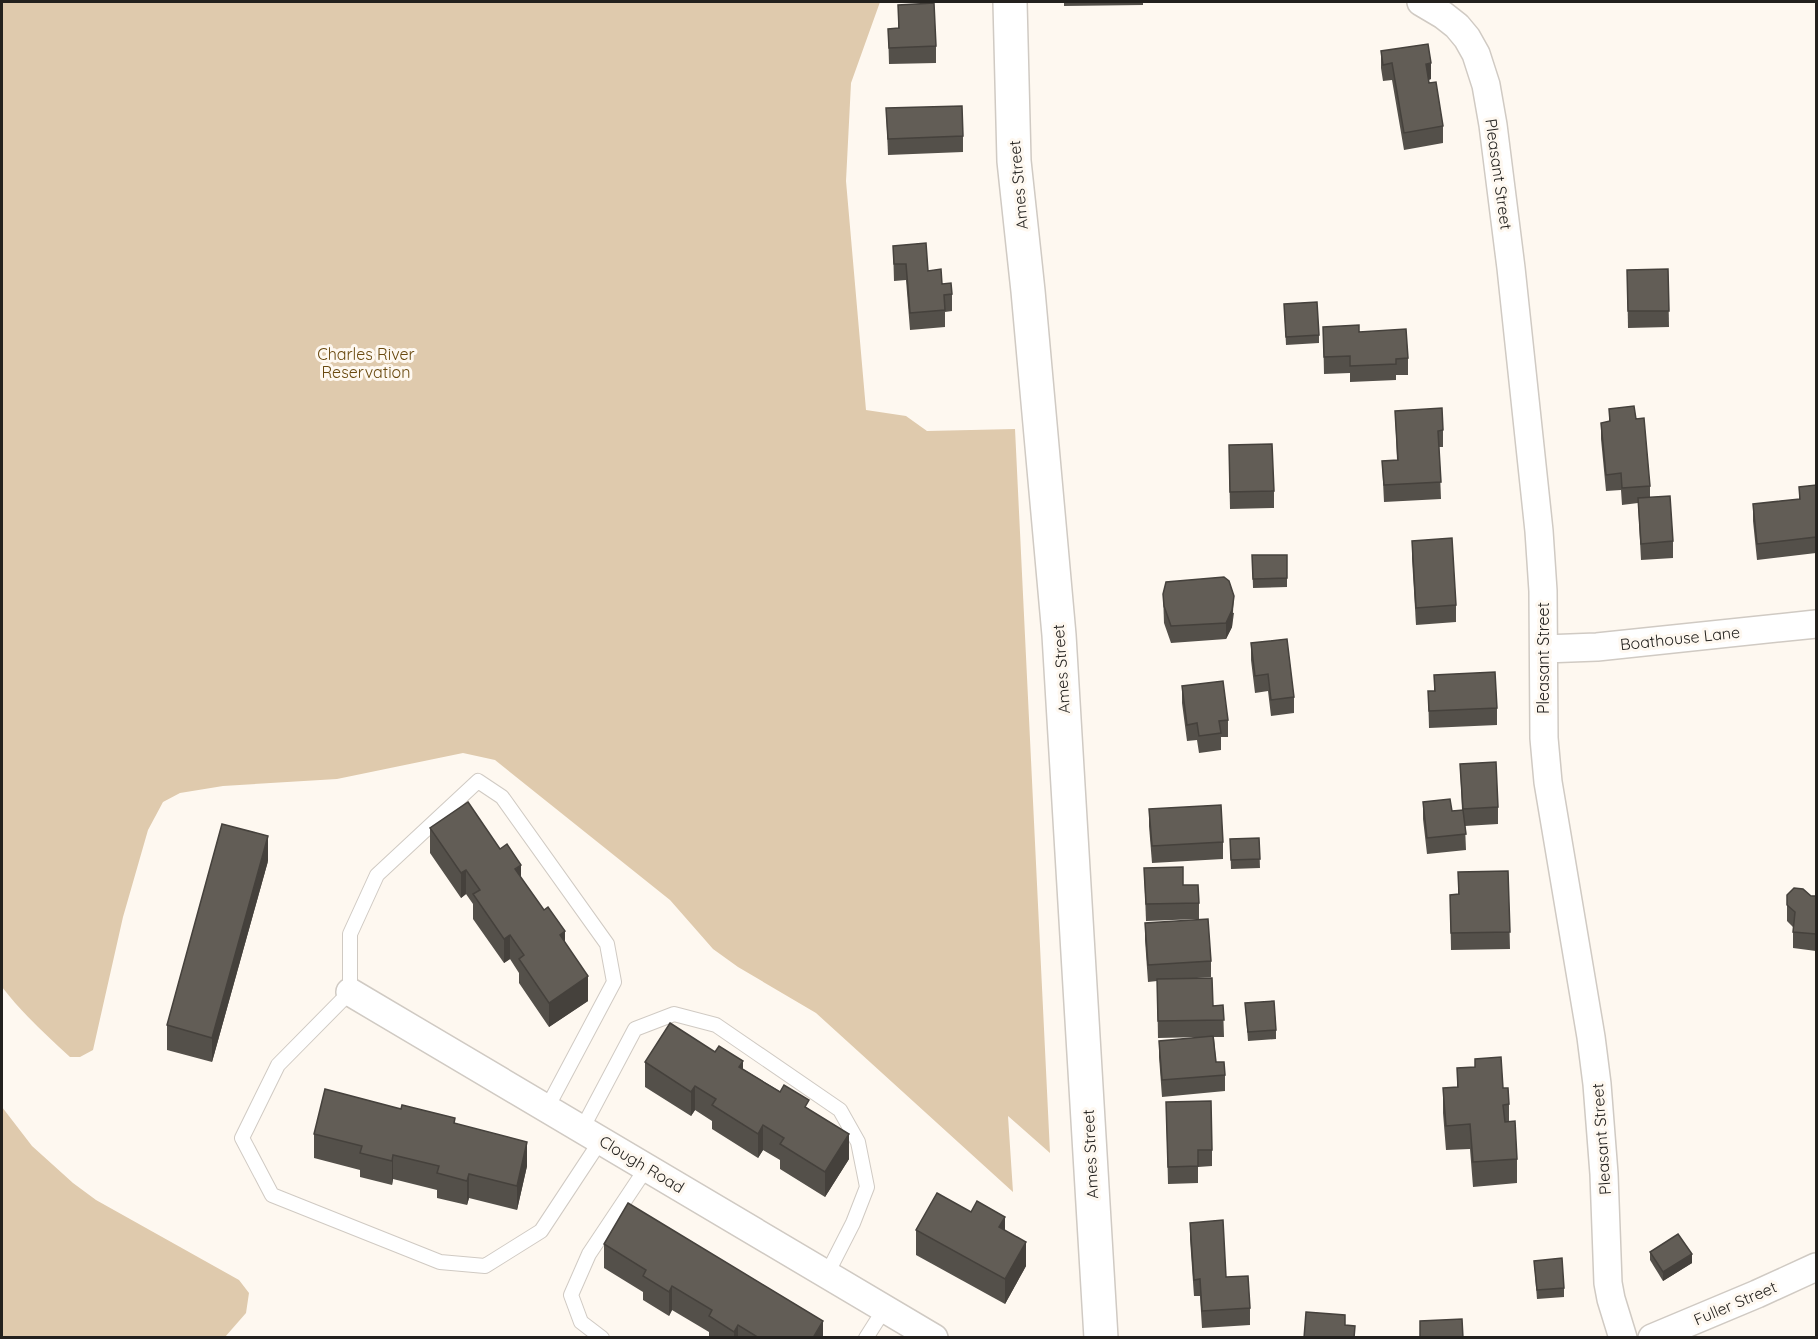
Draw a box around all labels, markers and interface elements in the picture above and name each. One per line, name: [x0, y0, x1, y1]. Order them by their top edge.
street label: Pleasant Street: [1481, 117, 1517, 231]
street label: Ames Street: [1004, 140, 1032, 230]
park label: Charles River Reservation: [317, 344, 415, 382]
street label: Pleasant Street: [1533, 602, 1553, 714]
street label: Boathouse Lane: [1619, 622, 1741, 654]
street label: Ames Street: [1048, 624, 1074, 714]
street label: Pleasant Street: [1587, 1082, 1615, 1196]
street label: Ames Street: [1078, 1109, 1102, 1199]
street label: Clough Road: [596, 1131, 688, 1197]
street label: Fuller Street: [1690, 1277, 1780, 1329]

